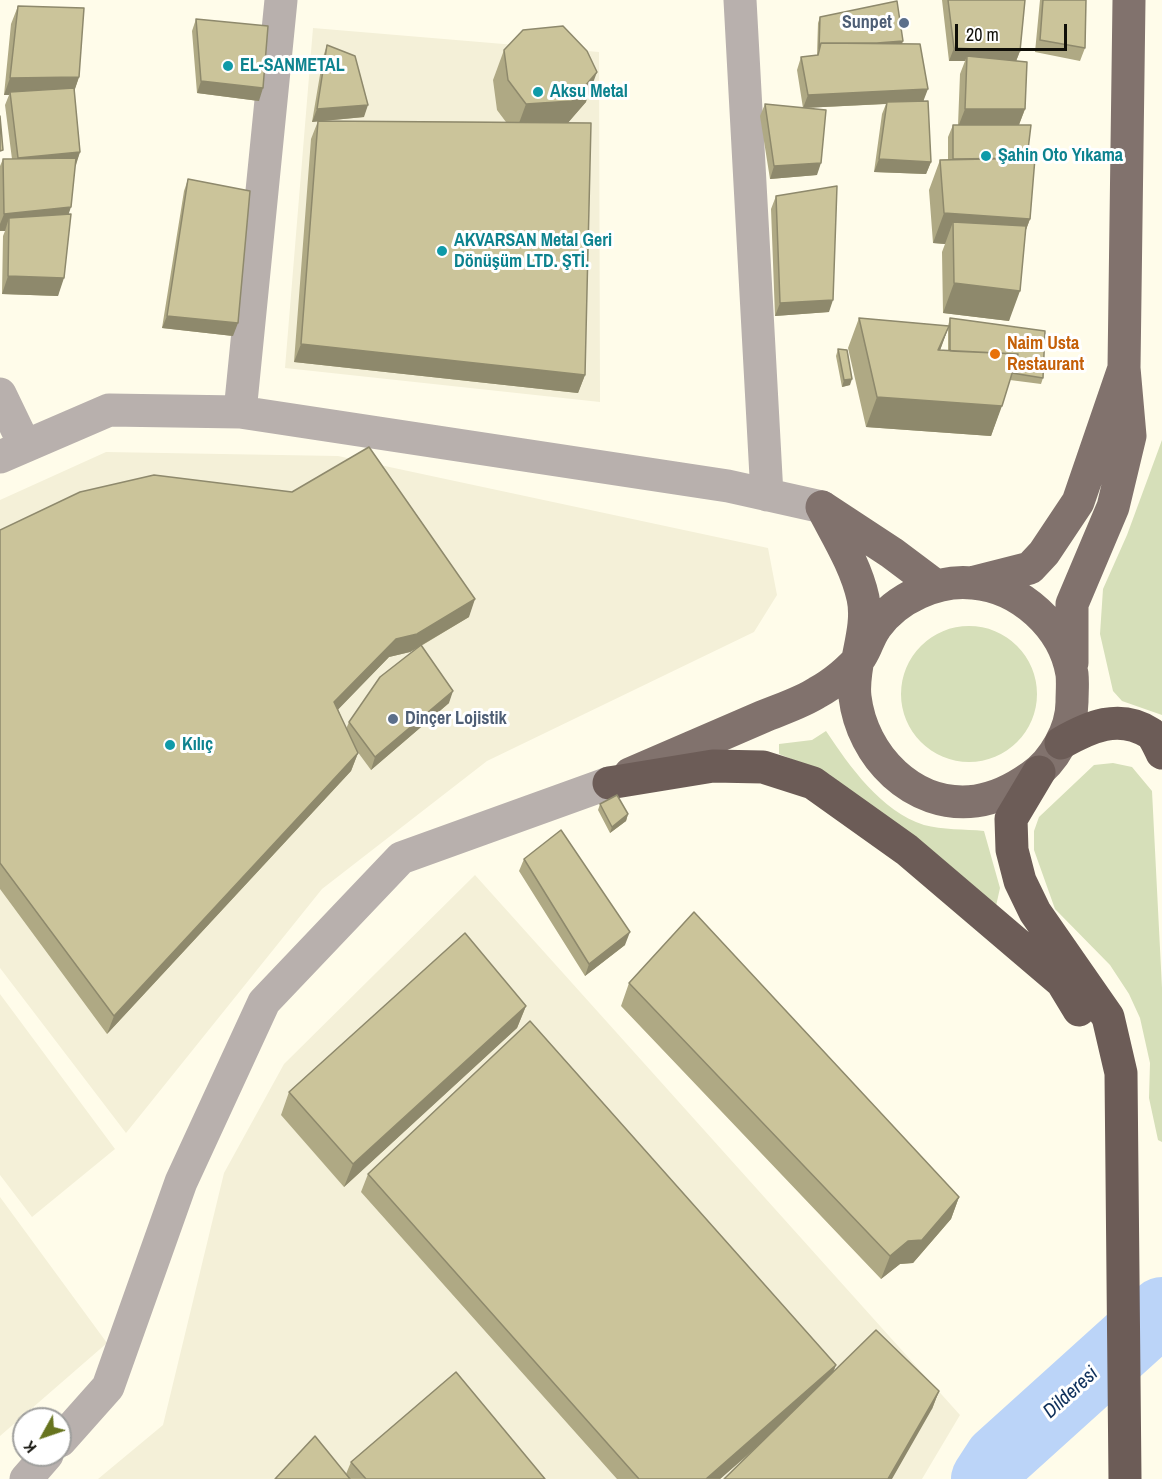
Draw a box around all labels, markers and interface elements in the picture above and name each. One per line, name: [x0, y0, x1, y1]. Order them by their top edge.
place label: Sunpet: [842, 12, 892, 34]
scale bar: [958, 12, 1070, 50]
marker: Sunpet: [897, 16, 911, 30]
text: 20 m: [966, 22, 999, 47]
place label: EL-SANMETAL: [240, 55, 345, 77]
marker: EL-SANMETAL: [221, 59, 235, 73]
place label: Aksu Metal: [550, 81, 628, 103]
marker: Aksu Metal: [531, 85, 545, 99]
place label: Şahin Oto Yıkama: [998, 145, 1123, 167]
marker: Şahin Oto Yıkama: [979, 149, 993, 163]
place label: AKVARSAN Metal Geri Dönüşüm LTD. ŞTİ.: [454, 230, 612, 272]
marker: AKVARSAN Metal Geri Dönüşüm LTD. ŞTİ.: [435, 244, 449, 258]
place label: Naim Usta Restaurant: [1007, 333, 1084, 376]
marker: Naim Usta Restaurant: [988, 347, 1002, 361]
place label: Dinçer Lojistik: [405, 708, 507, 730]
marker: Dinçer Lojistik: [386, 712, 400, 726]
place label: Kılıç: [182, 734, 213, 756]
marker: Kılıç: [163, 738, 177, 752]
water label: Dilderesi: [1039, 1362, 1103, 1424]
north arrow: [12, 1407, 72, 1467]
text: K: [18, 1437, 41, 1458]

